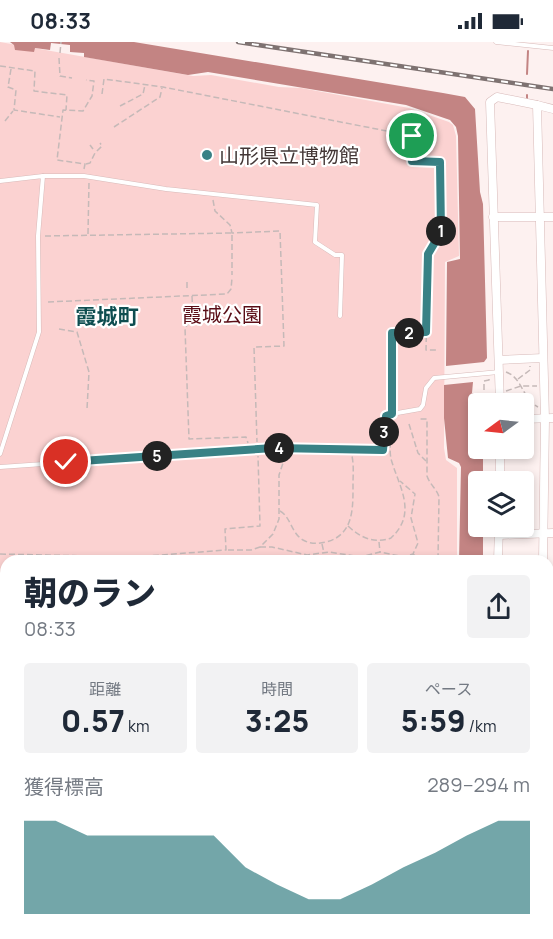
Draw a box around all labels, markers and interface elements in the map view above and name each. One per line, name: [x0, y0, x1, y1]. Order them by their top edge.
text: 08:33: [30, 6, 91, 36]
pin: [386, 110, 437, 161]
icon: arrive: [395, 119, 428, 152]
place label: 山形県立博物館: [219, 142, 359, 169]
marker: 山形県立博物館: [200, 148, 214, 162]
pin: 1: [426, 216, 456, 246]
text: 1: [437, 220, 445, 242]
park label: 霞城公園: [182, 301, 262, 328]
district label: 霞城町: [76, 302, 139, 330]
pin: 2: [394, 318, 424, 348]
text: 2: [404, 322, 414, 344]
north arrow: [468, 393, 534, 459]
map controls: [468, 393, 534, 537]
pin: 3: [369, 417, 399, 447]
text: 3: [379, 421, 389, 443]
pin: 4: [264, 433, 294, 463]
pin: [40, 436, 91, 487]
text: 4: [274, 437, 284, 459]
pin: 5: [142, 441, 172, 471]
icon: check: [49, 445, 82, 478]
text: 5: [152, 445, 162, 467]
button: layers: [468, 471, 534, 537]
text: 朝のラン: [24, 570, 156, 615]
button: share: [467, 575, 530, 638]
text: 08:33: [24, 615, 76, 642]
text: 距離: [89, 678, 121, 700]
text: 時間: [261, 678, 293, 700]
text: ペース: [425, 678, 472, 700]
text: 0.57: [61, 700, 125, 741]
text: 3:25: [245, 700, 309, 741]
text: 5:59: [401, 700, 466, 741]
text: km: [125, 715, 150, 737]
text: /km: [466, 715, 496, 737]
text: 289–294 m: [427, 771, 530, 798]
text: 獲得標高: [24, 773, 104, 800]

